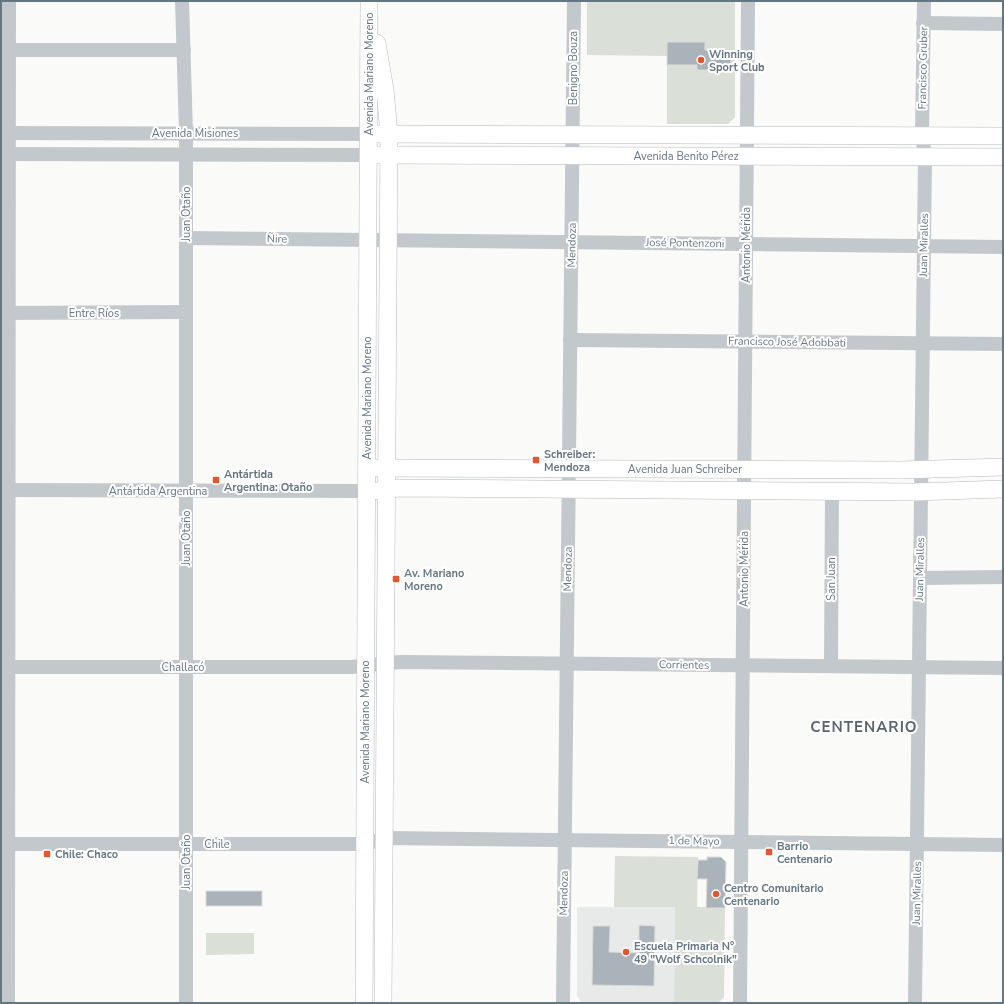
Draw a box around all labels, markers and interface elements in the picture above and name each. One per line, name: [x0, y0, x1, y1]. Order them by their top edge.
street label: Avenida Mariano Moreno: [362, 12, 377, 136]
street label: Francisco Gruber: [915, 26, 931, 110]
street label: Benigno Bouza: [566, 31, 581, 105]
place label: Winning Sport Club: [709, 47, 765, 75]
marker: Winning Sport Club: [696, 55, 706, 65]
street label: Avenida Misiones: [152, 126, 238, 141]
street label: Avenida Benito Pérez: [633, 149, 739, 164]
street label: Juan Otaño: [179, 186, 194, 243]
street label: Antonio Mérida: [739, 207, 754, 283]
street label: Juan Miralles: [916, 213, 932, 278]
street label: Mendoza: [564, 222, 580, 268]
street label: Ñire: [267, 231, 287, 247]
street label: José Pontenzoni: [645, 235, 724, 251]
street label: Entre Ríos: [69, 306, 119, 321]
street label: Francisco José Adobbati: [728, 333, 846, 351]
street label: Avenida Mariano Moreno: [360, 336, 375, 460]
place label: Schreiber: Mendoza: [544, 447, 596, 475]
marker: Schreiber: Mendoza: [531, 455, 541, 465]
street label: Avenida Juan Schreiber: [628, 462, 742, 477]
place label: Antártida Argentina: Otaño: [224, 467, 312, 495]
marker: Antártida Argentina: Otaño: [211, 475, 221, 485]
street label: Antártida Argentina: [109, 484, 207, 499]
street label: Juan Otaño: [179, 510, 194, 567]
street label: Antonio Mérida: [737, 531, 752, 607]
street label: Juan Miralles: [912, 537, 928, 602]
street label: Mendoza: [560, 546, 576, 592]
street label: San Juan: [824, 557, 839, 601]
place label: Av. Mariano Moreno: [404, 566, 464, 594]
marker: Av. Mariano Moreno: [391, 574, 401, 584]
street label: Corrientes: [659, 657, 709, 673]
street label: Challacó: [162, 660, 204, 675]
street label: Avenida Mariano Moreno: [358, 660, 373, 784]
district label: CENTENARIO: [810, 717, 918, 737]
street label: 1 de Mayo: [668, 833, 720, 849]
street label: Juan Otaño: [179, 834, 194, 891]
street label: Chile: [204, 837, 230, 852]
place label: Barrio Centenario: [777, 839, 833, 867]
place label: Chile: Chaco: [55, 847, 118, 862]
marker: Barrio Centenario: [764, 847, 774, 857]
marker: Chile: Chaco: [42, 849, 52, 859]
street label: Juan Miralles: [909, 861, 925, 926]
street label: Mendoza: [556, 870, 572, 916]
place label: Centro Comunitario Centenario: [724, 881, 824, 909]
marker: Centro Comunitario Centenario: [711, 889, 721, 899]
place label: Escuela Primaria N° 49 "Wolf Schcolnik": [634, 939, 737, 967]
marker: Escuela Primaria N° 49 "Wolf Schcolnik": [621, 947, 631, 957]

